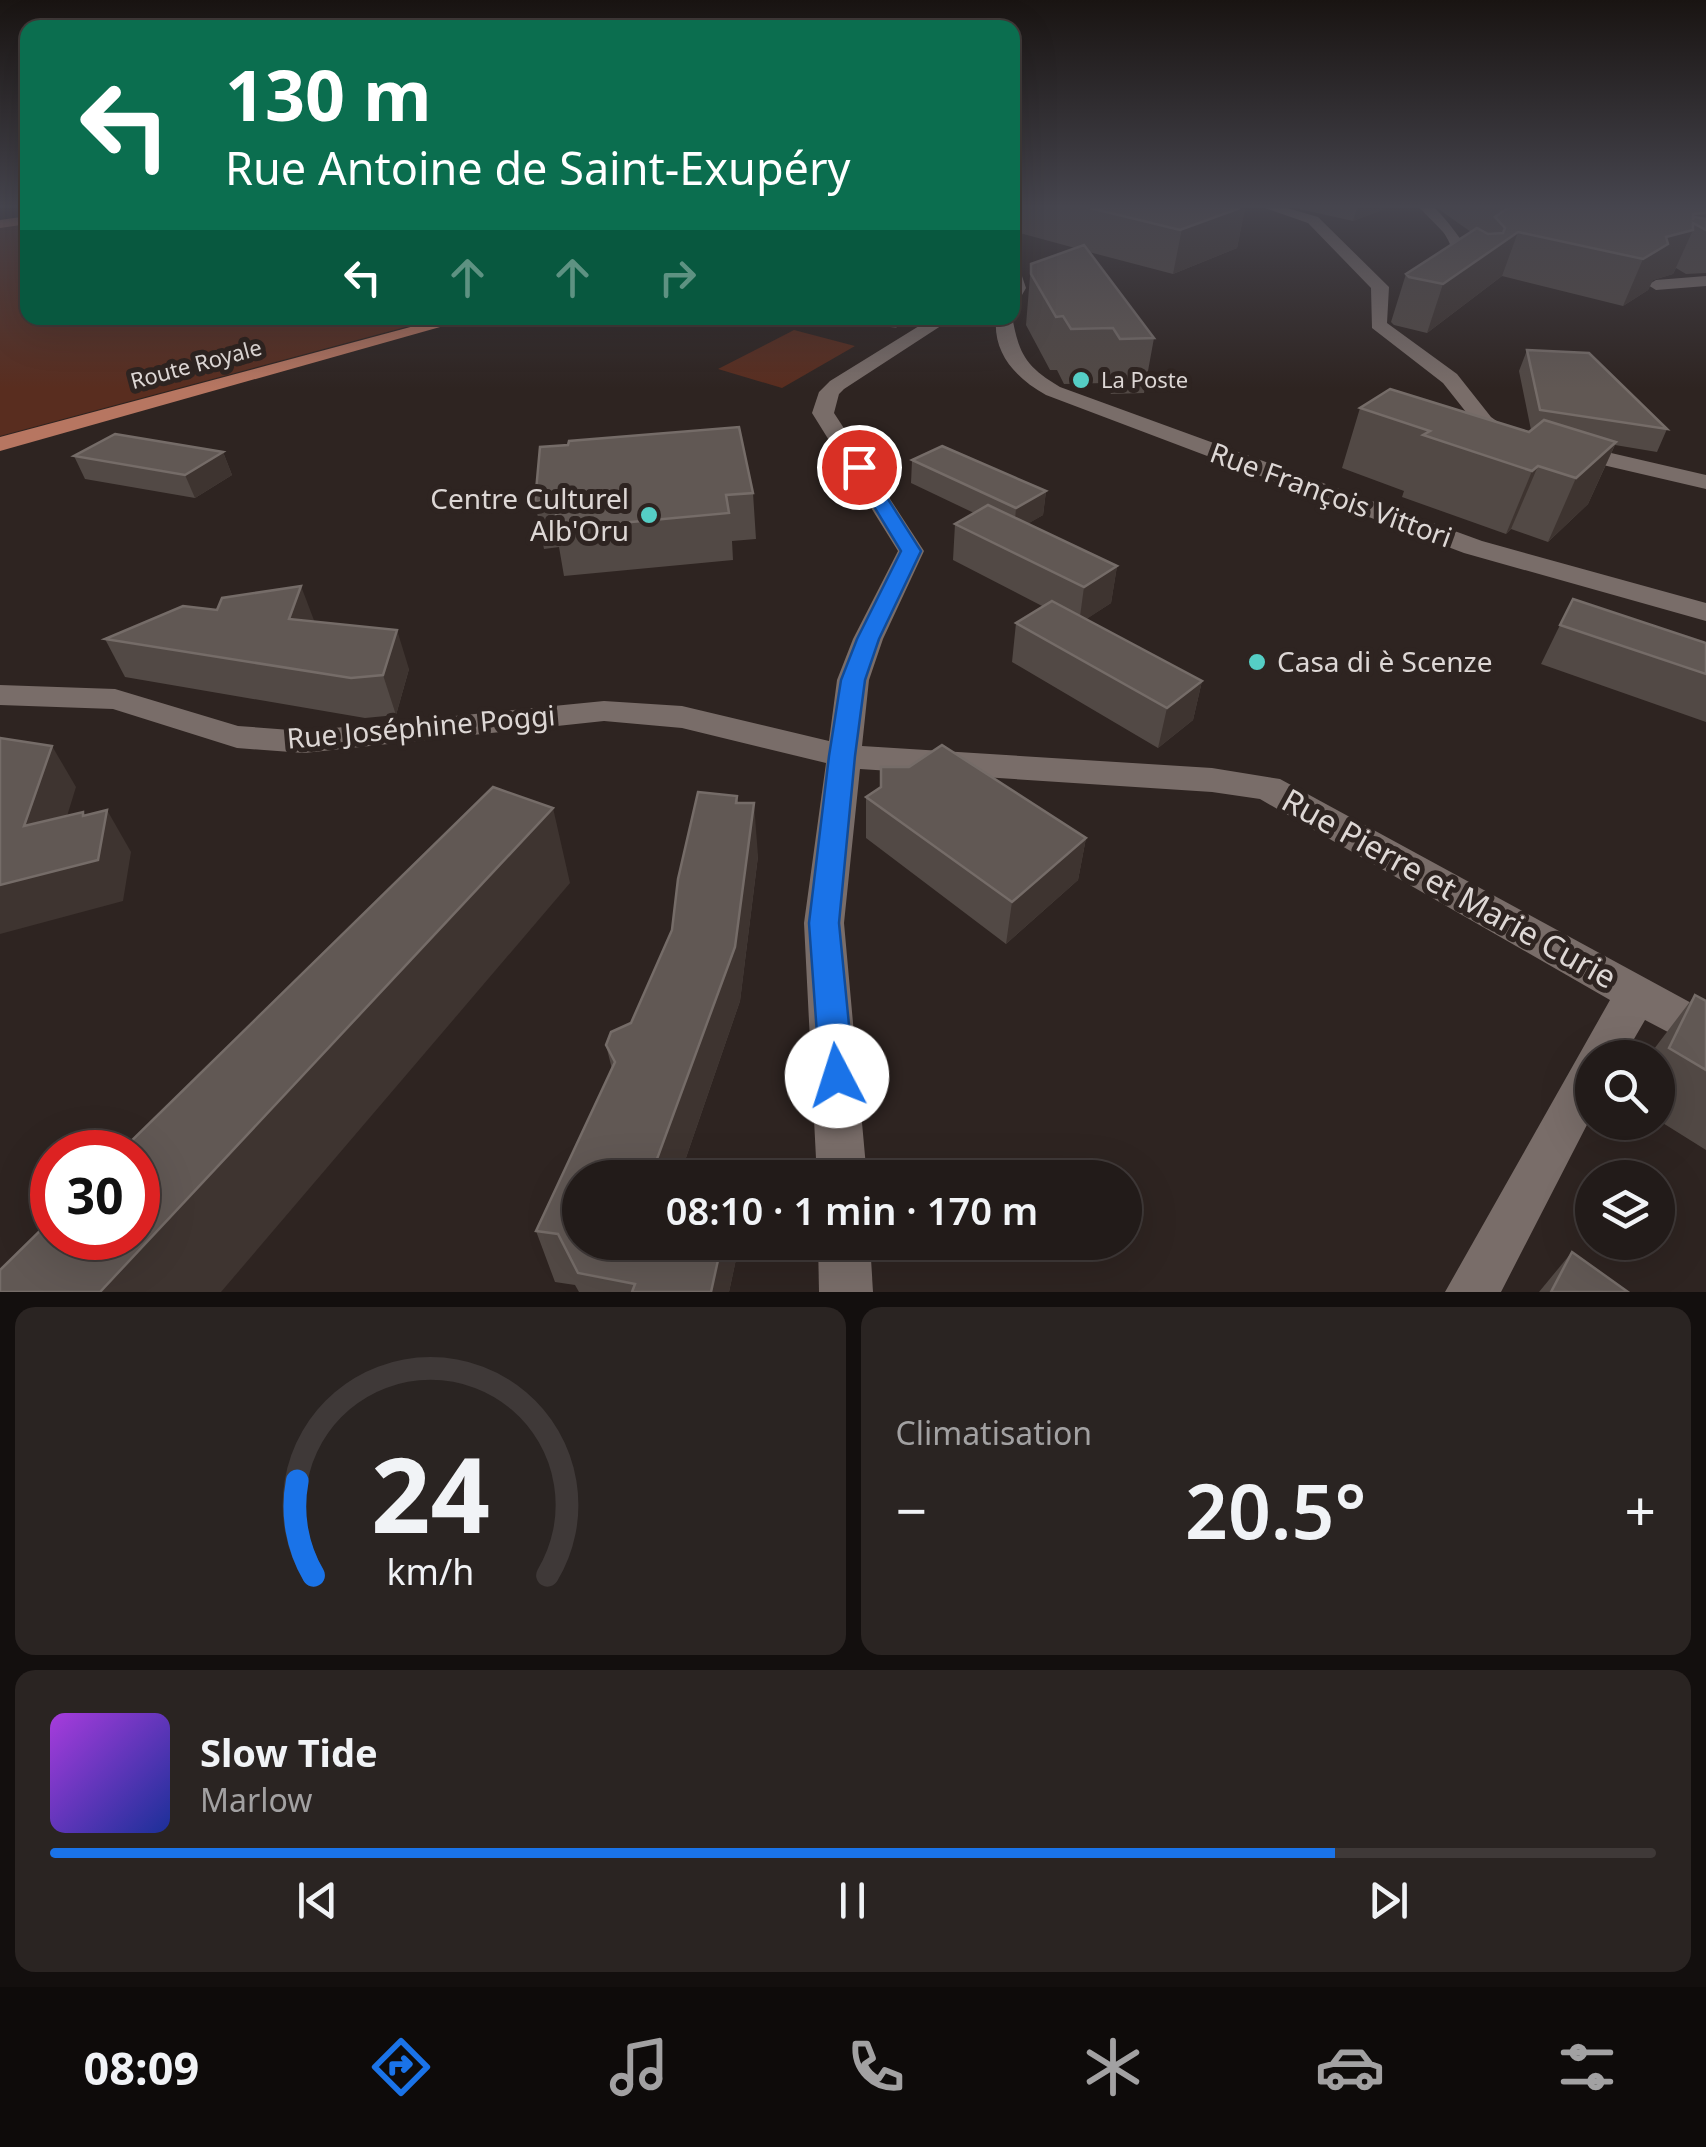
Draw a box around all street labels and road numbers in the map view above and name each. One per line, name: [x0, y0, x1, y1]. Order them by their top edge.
street label: Route Royale: [127, 331, 265, 395]
street label: Rue François Vittori: [1205, 433, 1457, 555]
street label: Rue Joséphine Poggi: [285, 695, 557, 757]
street label: Rue Pierre et Marie Curie: [1275, 778, 1625, 998]

